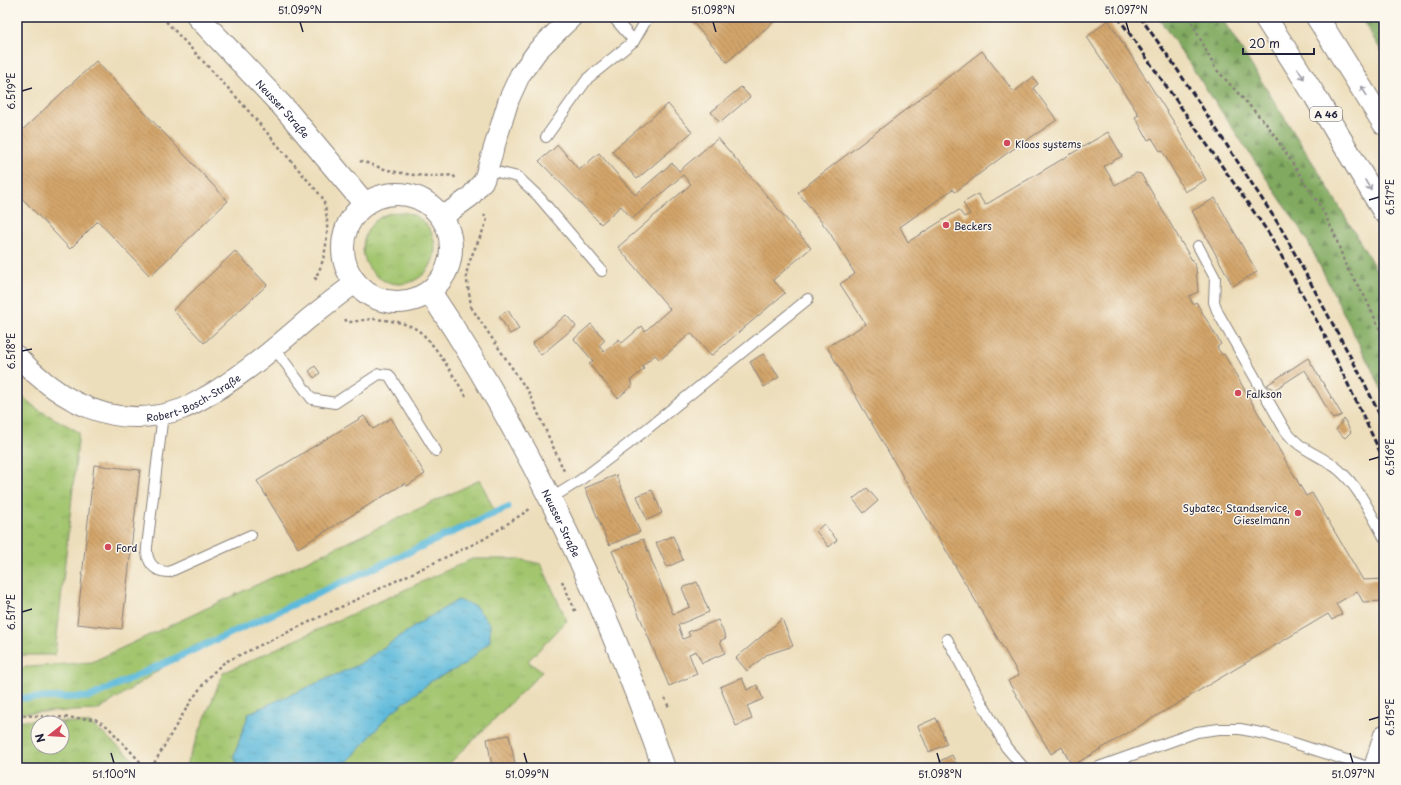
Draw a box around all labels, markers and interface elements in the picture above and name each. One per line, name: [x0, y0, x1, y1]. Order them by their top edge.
text: 51.099°N: [278, 2, 322, 17]
text: 51.098°N: [691, 2, 735, 17]
text: 51.097°N: [1104, 2, 1148, 17]
scale bar: [1243, 30, 1314, 56]
text: 20 m: [1249, 34, 1280, 52]
one-way arrow: [1297, 68, 1305, 79]
text: 6.519°E: [3, 73, 18, 109]
street label: Neusser Straße: [253, 76, 314, 141]
one-way arrow: [1360, 86, 1368, 97]
road number: A 46: [1310, 107, 1342, 121]
place label: Kloos systems: [1015, 136, 1082, 152]
marker: Kloos systems: [1002, 138, 1012, 148]
one-way arrow: [1364, 179, 1372, 190]
text: 6.517°E: [1382, 179, 1397, 215]
place label: Beckers: [954, 218, 992, 233]
marker: Beckers: [941, 220, 951, 230]
text: 6.518°E: [3, 333, 18, 369]
street label: Robert-Bosch-Straße: [145, 369, 243, 424]
place label: Falkson: [1246, 386, 1282, 401]
marker: Falkson: [1233, 388, 1243, 398]
text: 6.516°E: [1382, 438, 1397, 476]
street label: Neusser Straße: [539, 486, 585, 559]
place label: Sybatec, Standservice, Gieselmann: [1183, 500, 1290, 527]
marker: Sybatec, Standservice, Gieselmann: [1293, 508, 1303, 518]
place label: Ford: [116, 540, 138, 555]
marker: Ford: [103, 542, 113, 552]
text: 6.517°E: [3, 594, 18, 630]
text: 6.515°E: [1382, 698, 1397, 736]
north arrow: [30, 715, 70, 755]
text: N: [30, 731, 49, 745]
text: 51.100°N: [92, 766, 136, 781]
text: 51.099°N: [505, 766, 549, 781]
text: 51.098°N: [918, 766, 962, 781]
text: 51.097°N: [1331, 766, 1375, 781]

